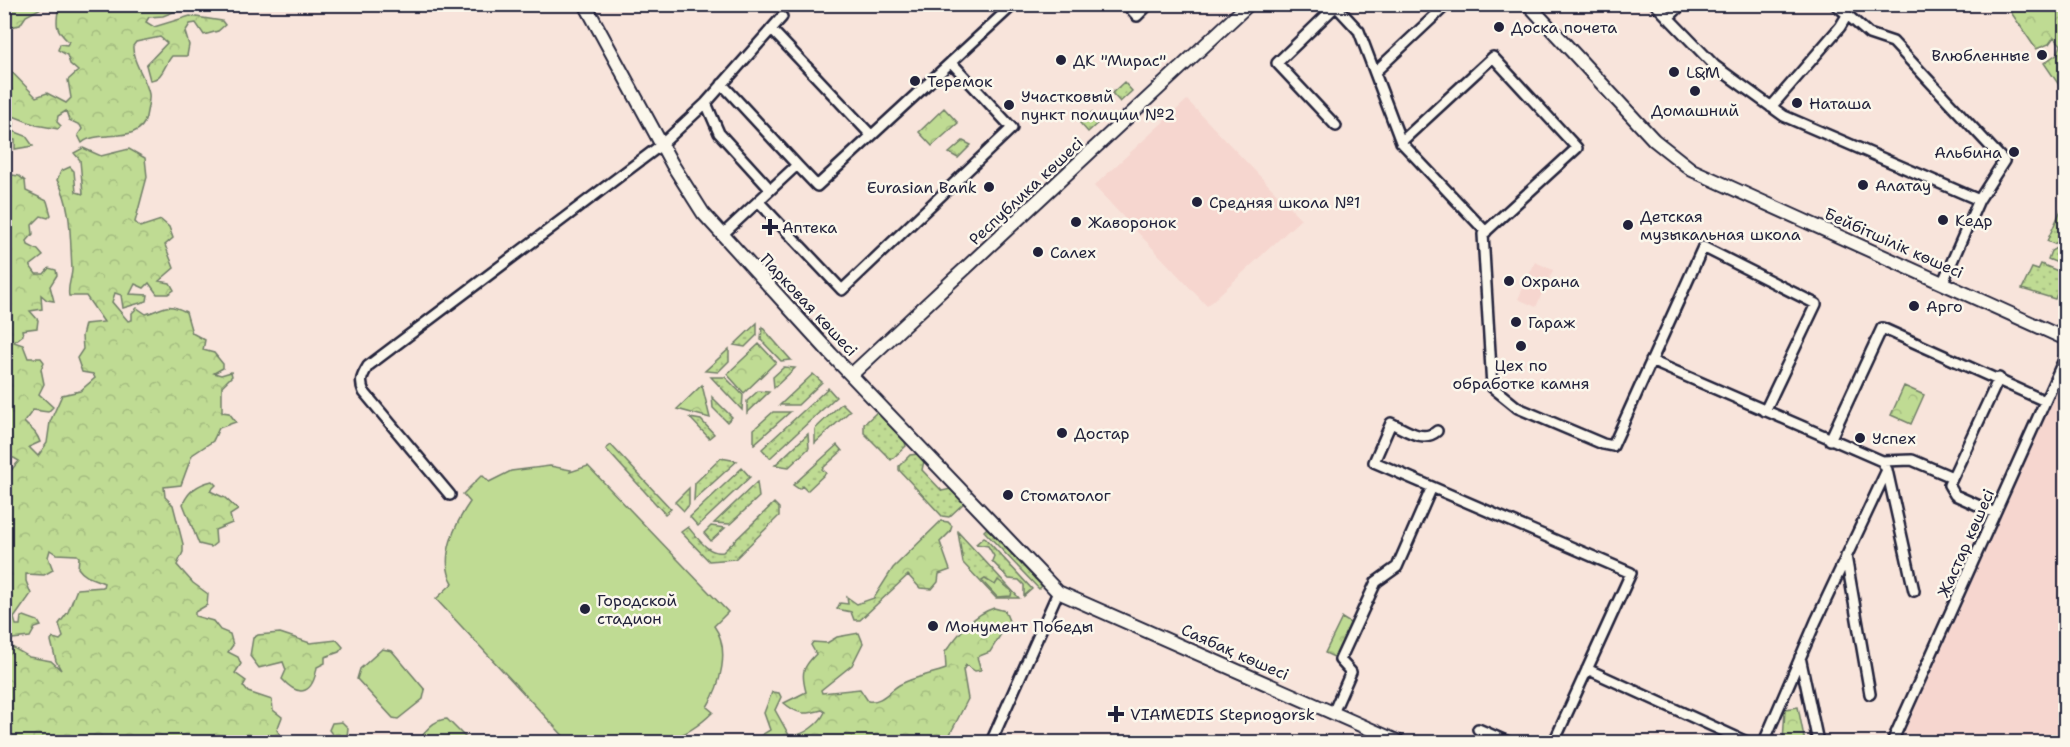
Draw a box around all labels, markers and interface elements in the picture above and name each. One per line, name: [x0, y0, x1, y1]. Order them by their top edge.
place label: Доска почета: [1511, 17, 1617, 38]
marker: Доска почета: [1492, 20, 1506, 34]
place label: Влюбленные: [1932, 45, 2030, 66]
marker: Влюбленные: [2035, 48, 2049, 62]
place label: ДК "Мирас": [1073, 50, 1166, 71]
marker: ДК "Мирас": [1054, 53, 1068, 67]
place label: L&M: [1686, 62, 1720, 83]
marker: L&M: [1667, 65, 1681, 79]
place label: Теремок: [927, 71, 993, 92]
marker: Теремок: [908, 74, 922, 88]
marker: Домашний: [1688, 84, 1702, 98]
place label: Участковый пункт полиции №2: [1021, 86, 1175, 125]
place label: Наташа: [1809, 93, 1871, 114]
marker: Наташа: [1790, 96, 1804, 110]
marker: Участковый пункт полиции №2: [1002, 98, 1016, 112]
place label: Домашний: [1651, 100, 1739, 121]
street label: Республика көшесі: [964, 132, 1088, 250]
place label: Альбина: [1934, 142, 2002, 163]
marker: Альбина: [2007, 145, 2021, 159]
place label: Алатау: [1875, 175, 1931, 196]
place label: Eurasian Bank: [867, 177, 977, 198]
marker: Алатау: [1856, 178, 1870, 192]
marker: Eurasian Bank: [982, 180, 996, 194]
place label: Средняя школа №1: [1209, 192, 1360, 213]
marker: Средняя школа №1: [1190, 195, 1204, 209]
street label: Бейбітшілік көшесі: [1821, 203, 1967, 283]
place label: Детская музыкальная школа: [1640, 206, 1801, 245]
place label: Кедр: [1955, 210, 1992, 231]
place label: Жаворонок: [1088, 212, 1177, 233]
marker: Кедр: [1936, 213, 1950, 227]
marker: Жаворонок: [1069, 215, 1083, 229]
place label: Аптека: [782, 217, 837, 238]
marker: Детская музыкальная школа: [1621, 218, 1635, 232]
marker: Аптека: [763, 220, 777, 234]
place label: Салех: [1050, 242, 1096, 263]
marker: Салех: [1031, 245, 1045, 259]
street label: Парковая көшесі: [756, 249, 862, 361]
place label: Охрана: [1521, 271, 1579, 292]
marker: Охрана: [1502, 274, 1516, 288]
place label: Арго: [1926, 296, 1963, 317]
marker: Арго: [1907, 299, 1921, 313]
place label: Гараж: [1528, 312, 1575, 333]
marker: Гараж: [1509, 315, 1523, 329]
marker: Цех по обработке камня: [1514, 339, 1528, 353]
place label: Цех по обработке камня: [1452, 355, 1590, 394]
place label: Достар: [1074, 423, 1130, 444]
marker: Достар: [1055, 426, 1069, 440]
place label: Успех: [1872, 428, 1916, 449]
marker: Успех: [1853, 431, 1867, 445]
place label: Стоматолог: [1020, 485, 1112, 506]
street label: Жастар көшесі: [1933, 486, 1999, 600]
marker: Стоматолог: [1001, 488, 1015, 502]
place label: Городской стадион: [597, 590, 677, 629]
marker: Городской стадион: [578, 602, 592, 616]
place label: Монумент Победы: [945, 616, 1093, 637]
marker: Монумент Победы: [926, 619, 940, 633]
street label: Саябақ көшесі: [1178, 619, 1292, 685]
place label: VIAMEDIS Stepnogorsk: [1130, 704, 1315, 725]
marker: VIAMEDIS Stepnogorsk: [1107, 705, 1125, 723]

